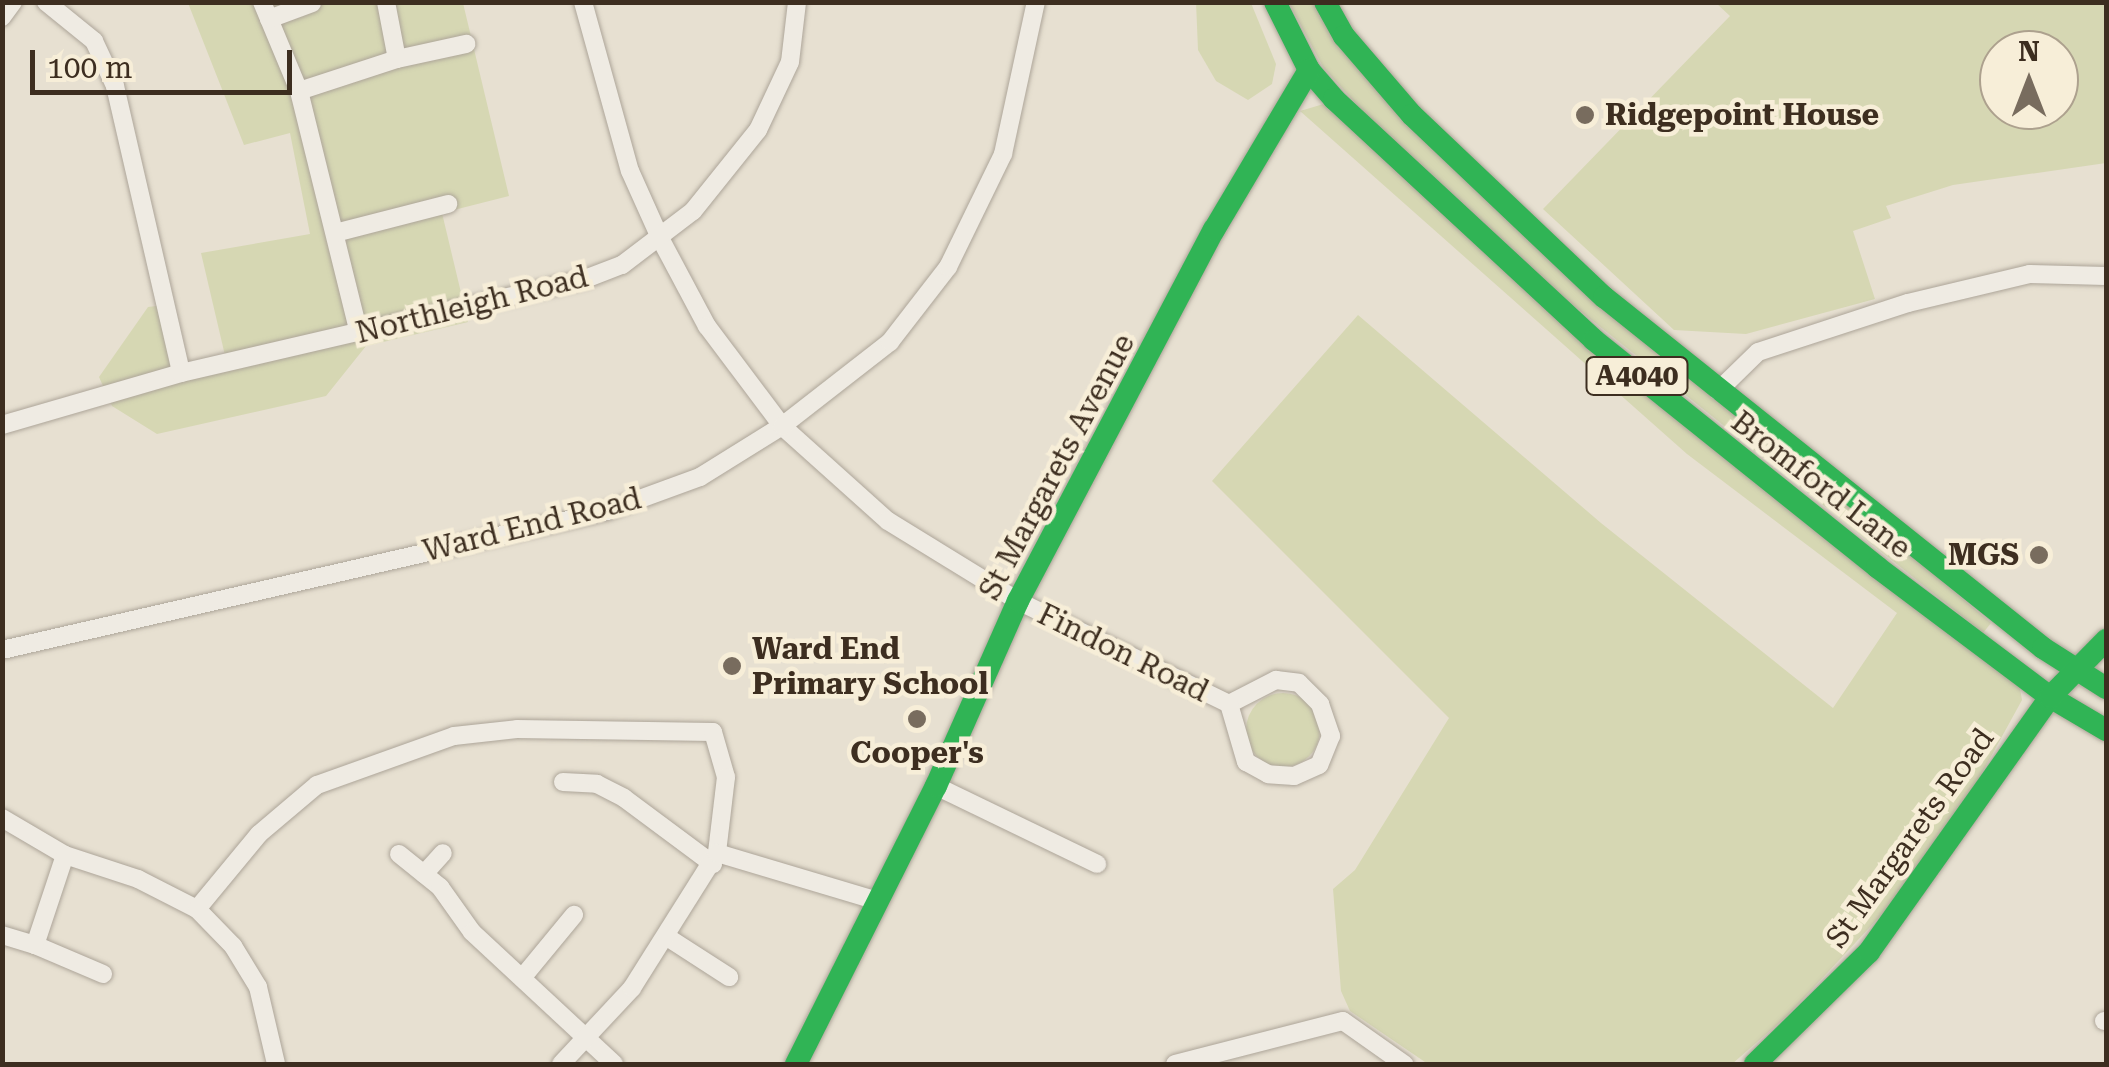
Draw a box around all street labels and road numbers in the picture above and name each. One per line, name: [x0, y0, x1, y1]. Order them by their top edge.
street label: Northleigh Road: [352, 259, 592, 351]
street label: St Margarets Avenue: [972, 328, 1142, 606]
road number: A4040: [1584, 353, 1690, 399]
street label: Bromford Lane: [1724, 404, 1918, 566]
street label: Ward End Road: [419, 481, 645, 569]
street label: Findon Road: [1032, 596, 1214, 710]
street label: St Margarets Road: [1818, 722, 2002, 954]

